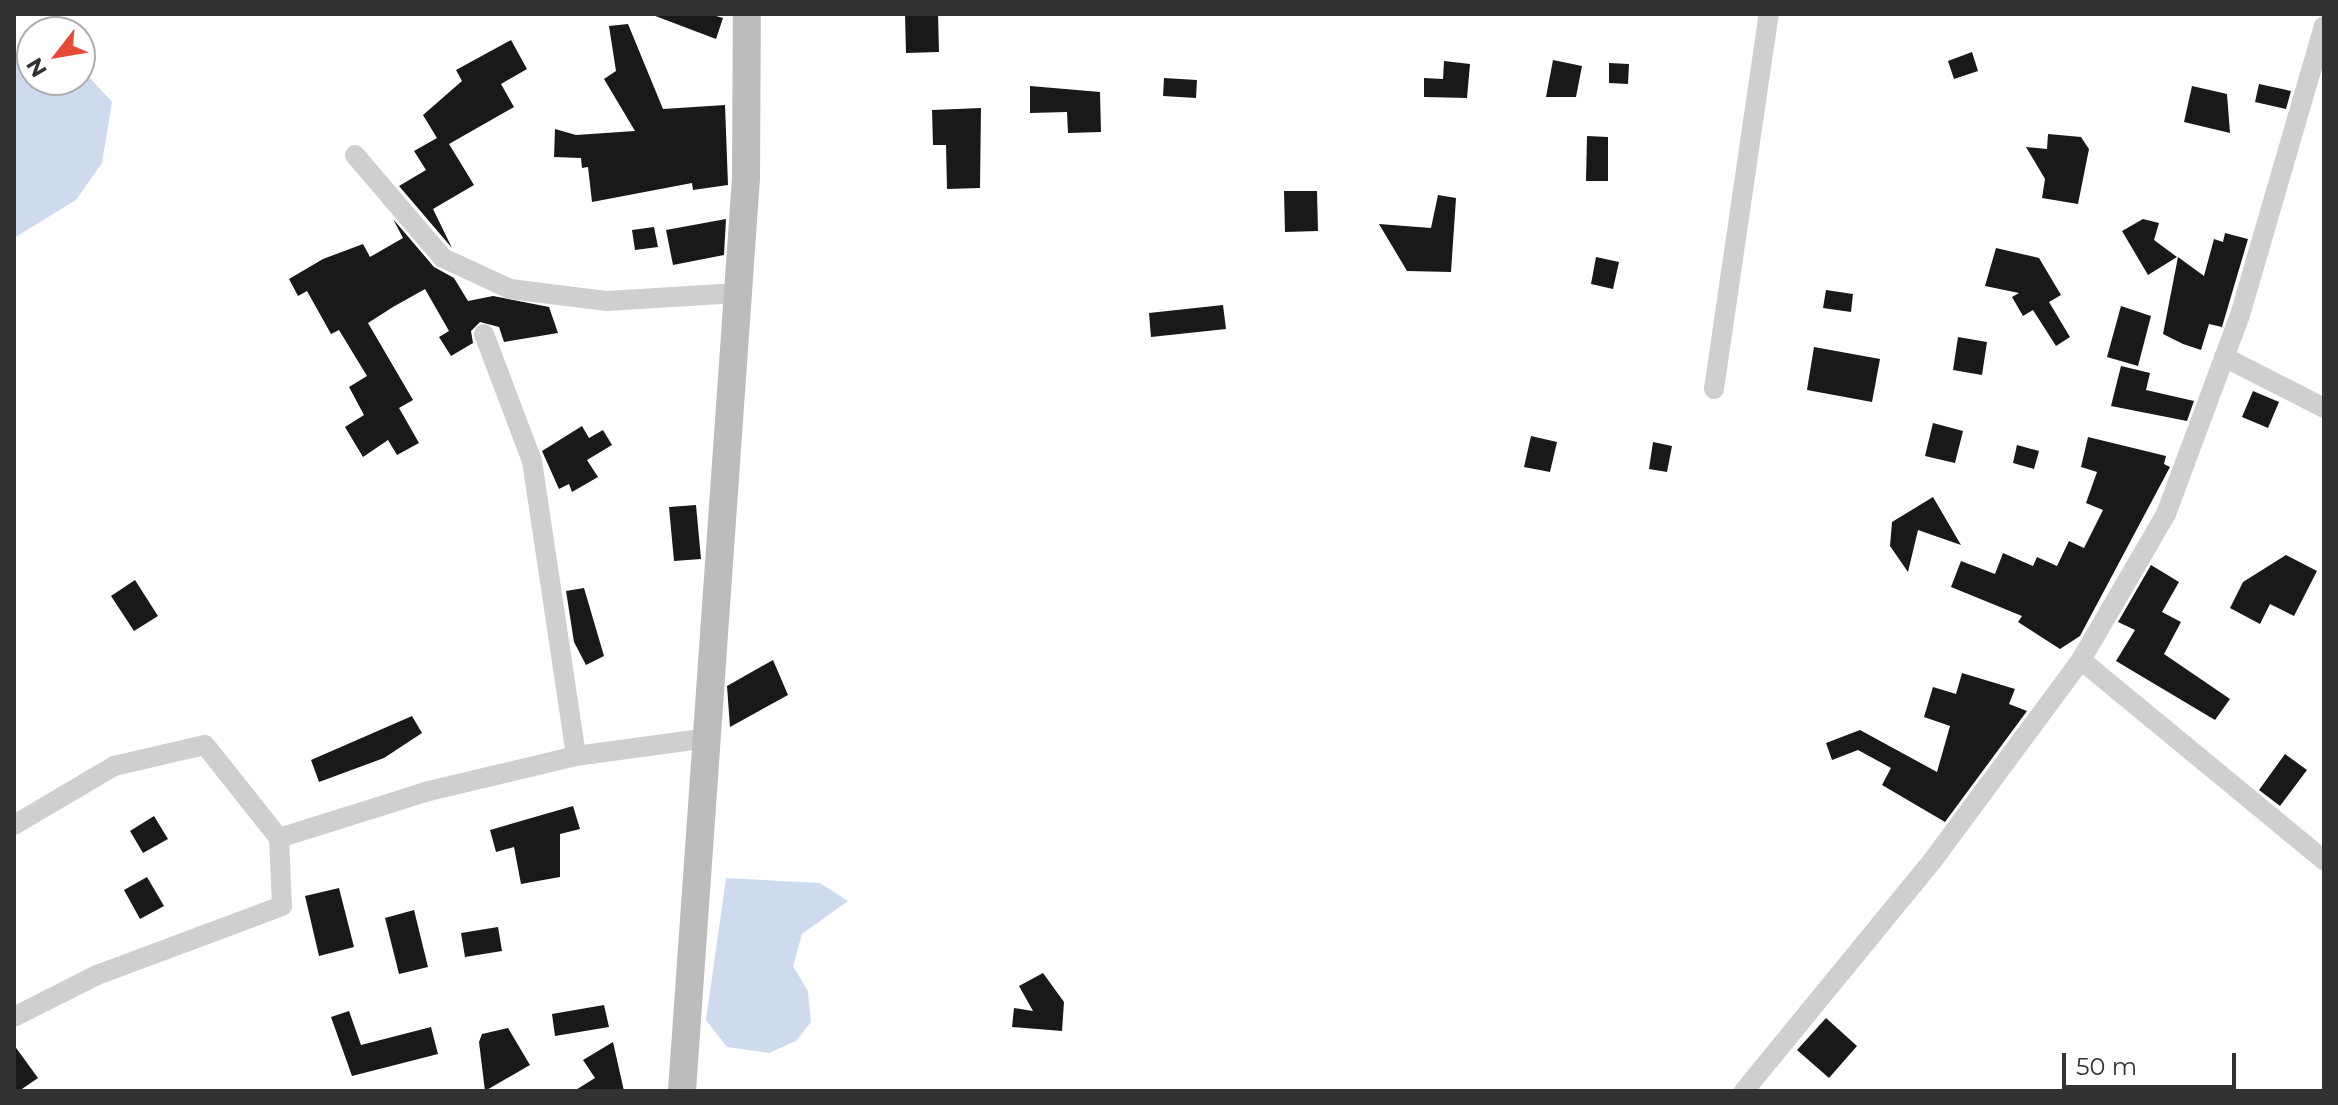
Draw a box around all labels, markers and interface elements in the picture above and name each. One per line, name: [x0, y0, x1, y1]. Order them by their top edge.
north arrow: [16, 16, 96, 96]
text: N: [21, 53, 53, 82]
scale bar: [2066, 1037, 2240, 1087]
text: 50 m: [2076, 1052, 2137, 1081]

